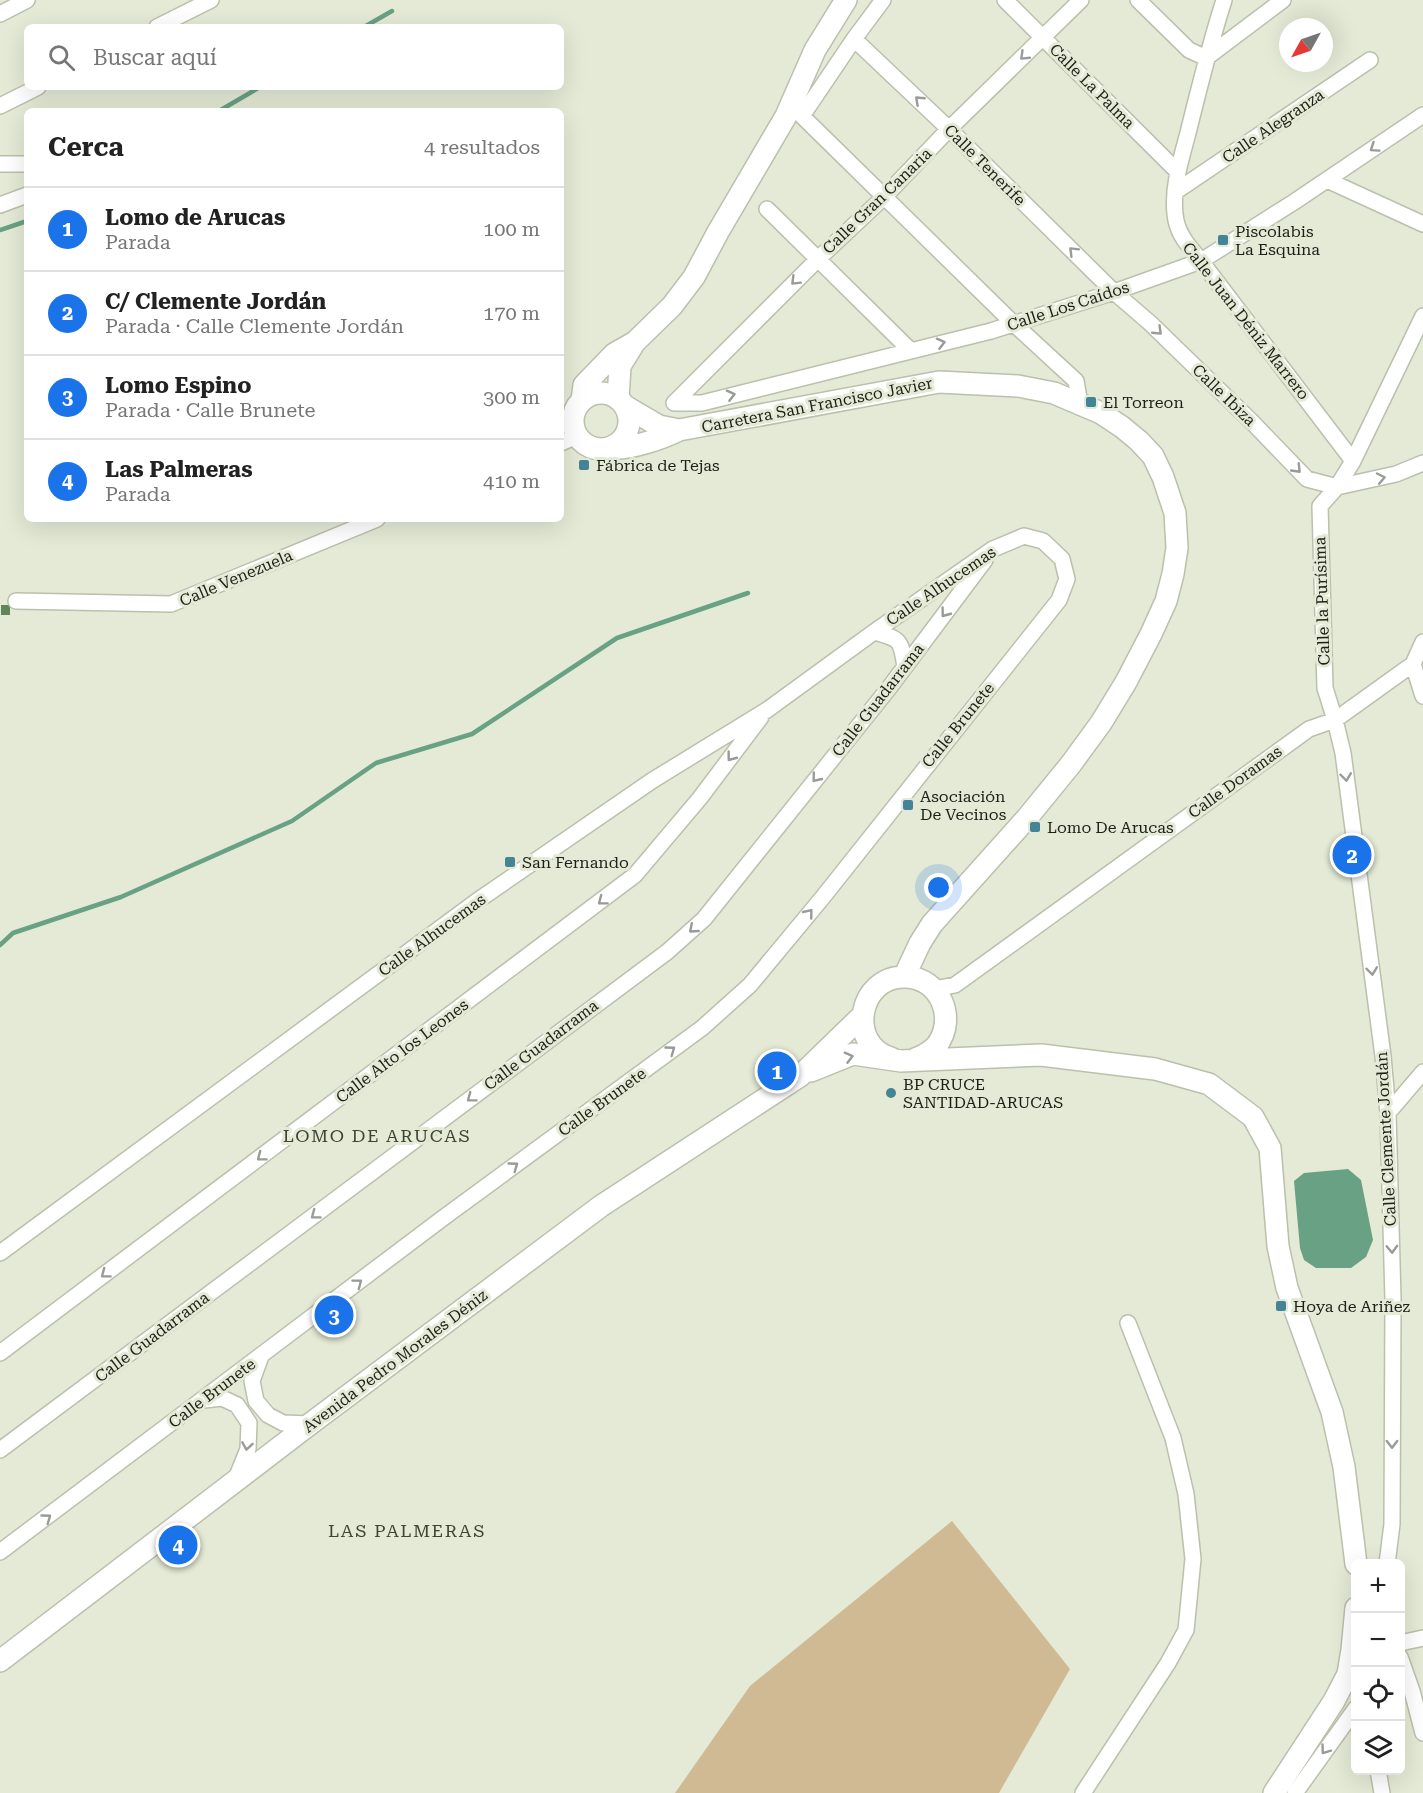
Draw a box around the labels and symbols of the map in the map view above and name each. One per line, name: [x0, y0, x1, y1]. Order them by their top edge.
north arrow: [1279, 18, 1333, 72]
street label: Calle La Palma: [1046, 40, 1139, 133]
one-way arrow: [1020, 48, 1031, 59]
street label: Calle Alegranza: [1219, 85, 1328, 167]
one-way arrow: [915, 96, 925, 107]
street label: Calle Tenerife: [940, 120, 1030, 210]
one-way arrow: [1370, 140, 1381, 151]
street label: Calle Gran Canaria: [818, 144, 936, 258]
place label: Piscolabis La Esquina: [1235, 222, 1320, 259]
marker: Piscolabis La Esquina: [1216, 233, 1230, 247]
street label: Calle Juan Déniz Marrero: [1179, 238, 1314, 404]
one-way arrow: [1069, 248, 1080, 259]
one-way arrow: [792, 274, 803, 285]
street label: Calle Los Caídos: [1005, 277, 1132, 335]
one-way arrow: [1152, 324, 1162, 335]
one-way arrow: [936, 337, 946, 350]
street label: Calle Ibiza: [1188, 360, 1260, 430]
street label: Carretera San Francisco Javier: [700, 373, 934, 437]
one-way arrow: [726, 390, 736, 403]
place label: El Torreon: [1103, 393, 1184, 412]
marker: El Torreon: [1084, 395, 1098, 409]
place label: Fábrica de Tejas: [596, 456, 720, 475]
marker: Fábrica de Tejas: [577, 458, 591, 472]
one-way arrow: [1289, 461, 1300, 472]
one-way arrow: [1375, 472, 1385, 485]
street label: Calle la Purísima: [1310, 536, 1334, 666]
street label: Calle Alhucemas: [883, 542, 1000, 630]
street label: Calle Venezuela: [177, 546, 296, 610]
one-way arrow: [941, 606, 952, 617]
street label: Calle Guadarrama: [828, 640, 928, 760]
street label: Calle Brunete: [918, 679, 998, 771]
street label: Calle Doramas: [1184, 741, 1286, 822]
one-way arrow: [728, 750, 739, 761]
one-way arrow: [813, 771, 824, 782]
one-way arrow: [1340, 773, 1352, 782]
place label: Asociación De Vecinos: [920, 787, 1007, 824]
marker: Asociación De Vecinos: [901, 798, 915, 812]
place label: Lomo De Arucas: [1047, 818, 1174, 837]
marker: Lomo De Arucas: [1028, 820, 1042, 834]
pin: 2: [1332, 832, 1372, 878]
place label: San Fernando: [522, 853, 629, 872]
marker: San Fernando: [503, 855, 517, 869]
your location: [924, 873, 953, 902]
street label: Calle Alhucemas: [375, 889, 490, 980]
one-way arrow: [597, 894, 608, 905]
one-way arrow: [801, 909, 812, 920]
one-way arrow: [689, 922, 700, 933]
one-way arrow: [1365, 966, 1377, 975]
street label: Calle Alto los Leones: [332, 995, 472, 1107]
street label: Calle Guadarrama: [480, 996, 602, 1094]
one-way arrow: [665, 1047, 676, 1058]
pin: 1: [758, 1048, 796, 1094]
street label: Calle Clemente Jordán: [1372, 1051, 1400, 1227]
one-way arrow: [843, 1052, 854, 1064]
street label: Calle Brunete: [554, 1064, 650, 1140]
place label: BP CRUCE SANTIDAD-ARUCAS: [903, 1075, 1063, 1112]
marker: BP CRUCE SANTIDAD-ARUCAS: [884, 1086, 898, 1100]
one-way arrow: [466, 1090, 477, 1101]
district label: LOMO DE ARUCAS: [283, 1125, 471, 1146]
one-way arrow: [257, 1150, 268, 1161]
one-way arrow: [508, 1162, 519, 1173]
one-way arrow: [310, 1207, 321, 1218]
one-way arrow: [1385, 1244, 1398, 1253]
one-way arrow: [101, 1267, 112, 1278]
one-way arrow: [352, 1279, 363, 1290]
street label: Avenida Pedro Morales Déniz: [299, 1285, 491, 1437]
street label: Calle Guadarrama: [91, 1288, 213, 1386]
pin: 3: [314, 1292, 354, 1338]
place label: Hoya de Ariñez: [1293, 1297, 1411, 1316]
marker: Hoya de Ariñez: [1274, 1299, 1288, 1313]
street label: Calle Brunete: [165, 1354, 259, 1432]
one-way arrow: [1386, 1439, 1398, 1448]
one-way arrow: [241, 1441, 253, 1451]
one-way arrow: [41, 1514, 52, 1525]
district label: LAS PALMERAS: [328, 1520, 486, 1541]
pin: 4: [158, 1522, 198, 1568]
one-way arrow: [1321, 1744, 1332, 1755]

